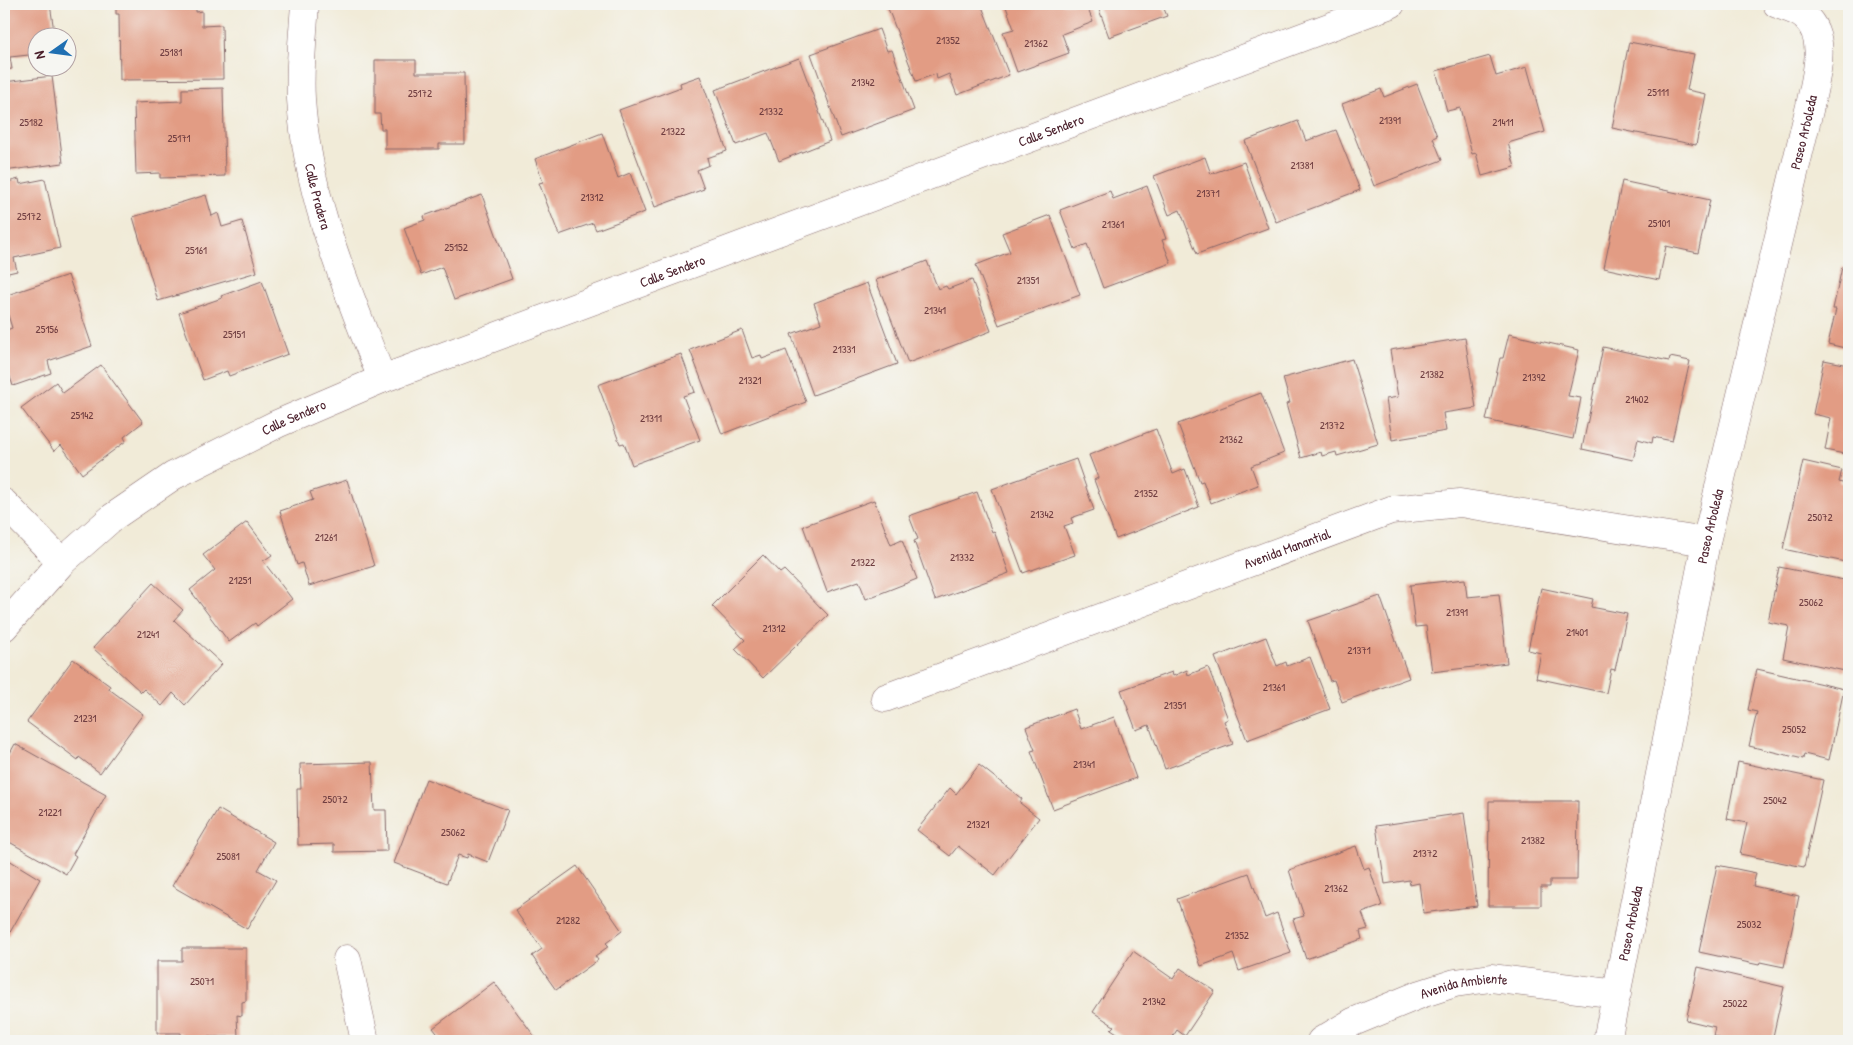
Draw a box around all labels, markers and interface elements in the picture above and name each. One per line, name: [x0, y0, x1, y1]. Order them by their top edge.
north arrow: [28, 28, 78, 78]
house number: 21352: [936, 33, 960, 47]
house number: 21362: [1024, 36, 1048, 50]
house number: 25181: [160, 45, 182, 59]
text: N: [29, 49, 49, 61]
house number: 21342: [851, 75, 875, 89]
house number: 25111: [1647, 85, 1669, 99]
house number: 25172: [408, 86, 432, 100]
street label: Paseo Arboleda: [1785, 93, 1821, 171]
house number: 21332: [759, 104, 783, 118]
street label: Calle Sendero: [1015, 109, 1087, 151]
house number: 21391: [1379, 113, 1401, 127]
house number: 25182: [19, 115, 43, 129]
house number: 21411: [1492, 115, 1514, 129]
house number: 21322: [661, 124, 685, 138]
house number: 25171: [167, 131, 191, 145]
house number: 21381: [1291, 158, 1313, 172]
street label: Calle Pradera: [301, 161, 336, 232]
house number: 21371: [1196, 186, 1220, 200]
house number: 21312: [580, 190, 604, 204]
house number: 25172: [17, 209, 41, 223]
house number: 25101: [1648, 216, 1670, 230]
house number: 21361: [1102, 217, 1124, 231]
house number: 25152: [444, 240, 468, 254]
house number: 25161: [185, 243, 207, 257]
street label: Calle Sendero: [637, 250, 708, 291]
house number: 21351: [1017, 273, 1039, 287]
house number: 21341: [924, 303, 946, 317]
house number: 25156: [36, 322, 59, 336]
house number: 25151: [223, 327, 245, 341]
house number: 21331: [833, 342, 856, 356]
house number: 21382: [1420, 367, 1444, 381]
house number: 21392: [1522, 370, 1546, 384]
house number: 21321: [738, 373, 762, 387]
house number: 21402: [1625, 392, 1649, 406]
street label: Calle Sendero: [258, 394, 329, 439]
house number: 25142: [70, 408, 94, 422]
house number: 21311: [640, 411, 662, 425]
house number: 21372: [1320, 418, 1344, 432]
house number: 21362: [1219, 432, 1243, 446]
house number: 21352: [1134, 486, 1158, 500]
street label: Paseo Arboleda: [1692, 486, 1727, 565]
house number: 21342: [1030, 507, 1054, 521]
house number: 25072: [1807, 510, 1833, 524]
street label: Avenida Manantial: [1241, 523, 1333, 573]
house number: 21261: [315, 530, 337, 544]
house number: 21332: [950, 550, 974, 564]
house number: 21322: [851, 555, 875, 569]
house number: 21251: [229, 573, 251, 587]
house number: 25062: [1799, 595, 1823, 609]
house number: 21391: [1446, 605, 1468, 619]
house number: 21312: [762, 621, 786, 635]
house number: 21401: [1566, 625, 1588, 639]
house number: 21241: [137, 627, 159, 641]
house number: 21371: [1347, 643, 1371, 657]
house number: 21361: [1263, 680, 1285, 694]
house number: 21351: [1164, 698, 1186, 712]
house number: 21231: [73, 711, 97, 725]
house number: 25052: [1782, 722, 1806, 736]
house number: 21341: [1073, 757, 1095, 771]
house number: 25072: [322, 792, 348, 806]
house number: 25042: [1763, 793, 1787, 807]
house number: 21221: [38, 805, 62, 819]
house number: 21321: [966, 817, 990, 831]
house number: 25062: [441, 825, 465, 839]
house number: 21382: [1521, 833, 1545, 847]
house number: 21372: [1413, 846, 1437, 860]
house number: 25081: [216, 849, 240, 863]
house number: 21362: [1324, 881, 1348, 895]
street label: Paseo Arboleda: [1613, 884, 1647, 962]
house number: 21282: [556, 913, 580, 927]
house number: 25032: [1737, 917, 1761, 931]
house number: 21352: [1225, 928, 1249, 942]
street label: Avenida Ambiente: [1418, 968, 1509, 1003]
house number: 25071: [190, 974, 214, 988]
house number: 21342: [1142, 994, 1166, 1008]
house number: 25022: [1722, 996, 1748, 1010]

